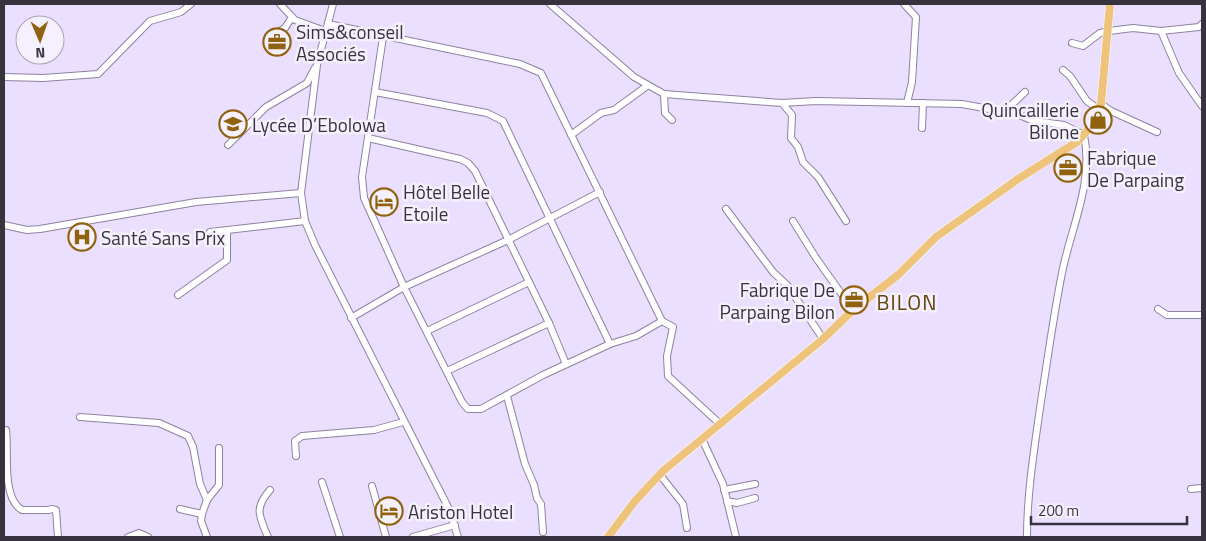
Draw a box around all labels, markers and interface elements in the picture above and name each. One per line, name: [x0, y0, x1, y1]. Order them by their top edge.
north arrow: [15, 15, 65, 65]
place label: Sims&conseil Associés: [296, 17, 404, 68]
office icon: Sims&conseil Associés: [262, 27, 292, 57]
text: N: [35, 43, 46, 64]
place label: Quincaillerie Bilone: [981, 95, 1079, 146]
shop icon: Quincaillerie Bilone: [1083, 105, 1113, 135]
school or university icon: Lycée D’Ebolowa: [218, 109, 248, 139]
place label: Lycée D’Ebolowa: [252, 110, 386, 139]
place label: Fabrique De Parpaing: [1087, 143, 1184, 194]
office icon: Fabrique De Parpaing: [1053, 153, 1083, 183]
place label: Hôtel Belle Etoile: [403, 177, 490, 228]
hotel icon: Hôtel Belle Etoile: [369, 187, 399, 217]
hospital icon: Santé Sans Prix: [67, 222, 97, 252]
place label: Santé Sans Prix: [101, 223, 225, 252]
place label: Fabrique De Parpaing Bilon: [719, 275, 835, 326]
office icon: Fabrique De Parpaing Bilon: [839, 285, 869, 315]
district label: BILON: [877, 286, 937, 318]
scale bar: [1031, 494, 1187, 526]
hotel icon: Ariston Hotel: [374, 496, 404, 526]
place label: Ariston Hotel: [408, 497, 513, 526]
text: 200 m: [1038, 499, 1079, 522]

